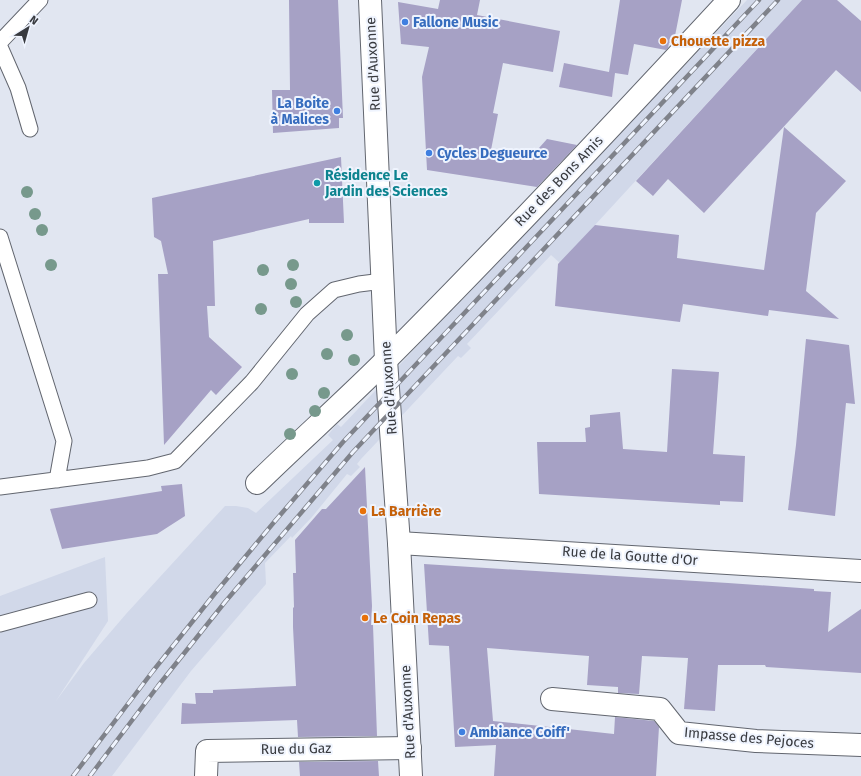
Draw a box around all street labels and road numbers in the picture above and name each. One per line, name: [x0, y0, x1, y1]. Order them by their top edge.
street label: Rue d'Auxonne: [362, 17, 384, 111]
street label: Rue des Bons Amis: [511, 132, 607, 230]
street label: Rue d'Auxonne: [377, 341, 401, 435]
street label: Rue de la Goutte d'Or: [562, 543, 699, 569]
street label: Rue d'Auxonne: [397, 665, 419, 759]
street label: Impasse des Pejoces: [683, 724, 815, 752]
street label: Rue du Gaz: [260, 740, 332, 758]

